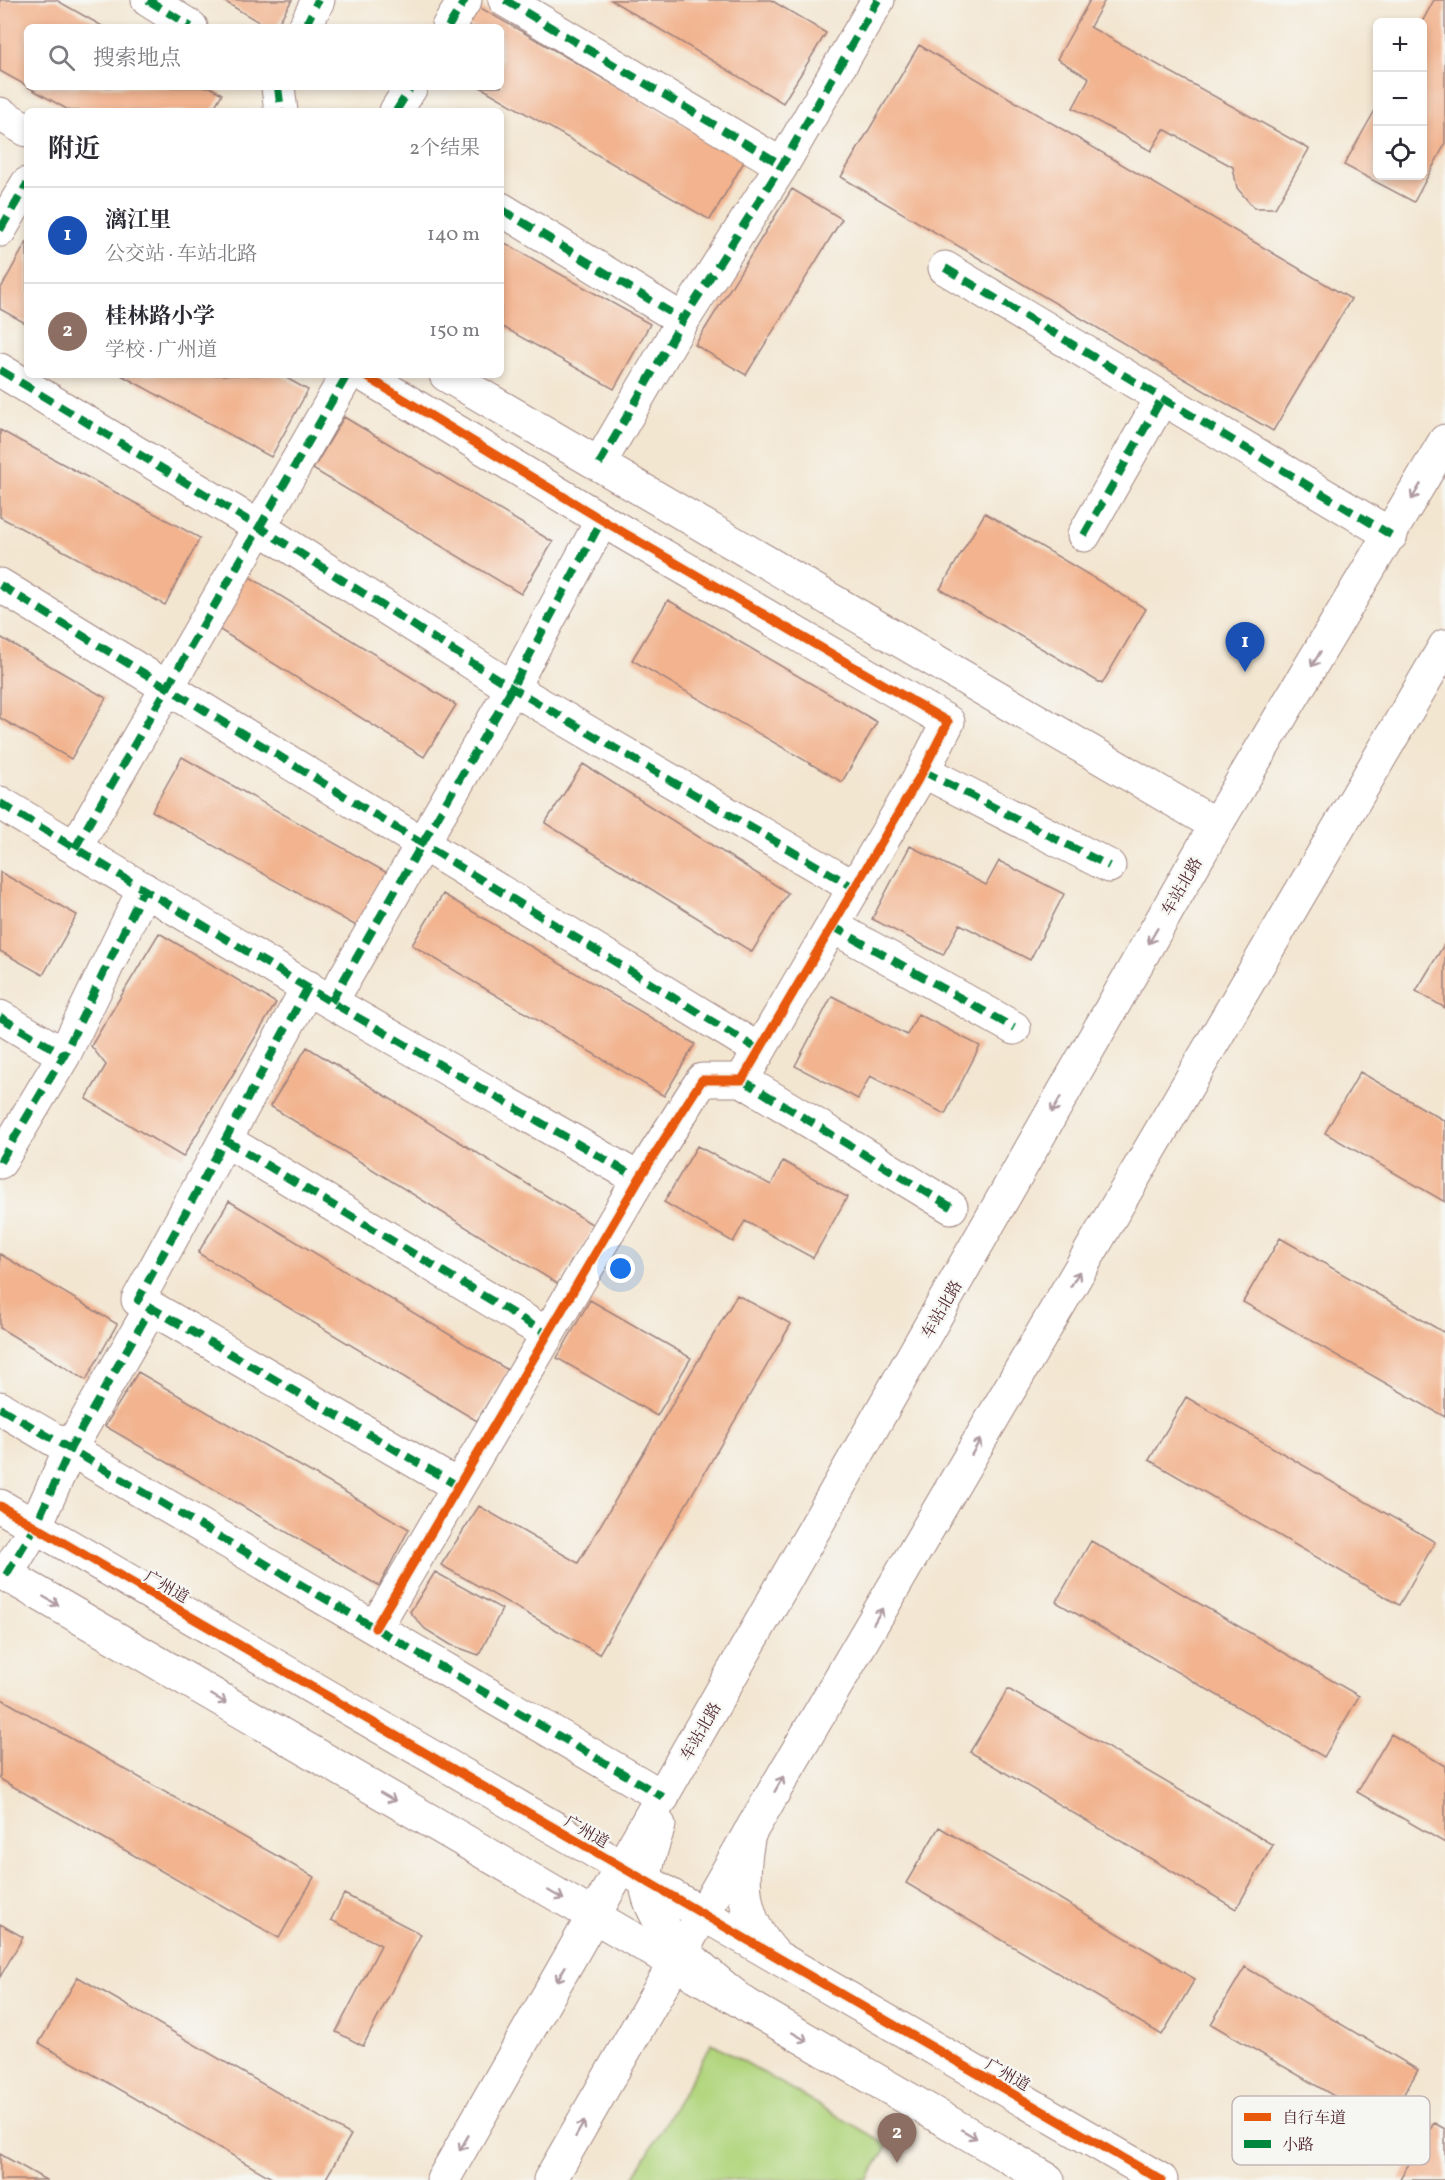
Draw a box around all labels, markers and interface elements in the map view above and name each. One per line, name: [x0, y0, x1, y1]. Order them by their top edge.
map controls: [1373, 18, 1427, 180]
button: +: [1373, 18, 1427, 72]
search box: [24, 24, 504, 90]
icon: search: [45, 41, 78, 74]
text: 搜索地点: [93, 44, 181, 75]
button: −: [1373, 72, 1427, 126]
button: locate: [1373, 126, 1427, 180]
text: 附近: [48, 132, 100, 168]
text: 2个结果: [409, 135, 480, 163]
text: 漓江里: [105, 206, 171, 237]
text: 1: [63, 221, 72, 249]
text: 140 m: [427, 221, 480, 249]
text: 公交站 · 车站北路: [105, 241, 257, 269]
text: 桂林路小学: [105, 302, 215, 333]
text: 2: [62, 317, 73, 345]
text: 150 m: [429, 317, 480, 345]
text: 学校 · 广州道: [105, 337, 217, 365]
one-way arrow: [1409, 483, 1421, 500]
pin: 1: [1226, 622, 1264, 672]
one-way arrow: [1309, 650, 1321, 667]
street label: 车站北路: [1157, 854, 1208, 920]
one-way arrow: [1147, 927, 1159, 944]
one-way arrow: [1050, 1097, 1062, 1114]
your location: [606, 1254, 635, 1283]
one-way arrow: [1069, 1271, 1081, 1288]
street label: 车站北路: [917, 1277, 968, 1343]
one-way arrow: [970, 1439, 982, 1456]
street label: 广州道: [140, 1566, 192, 1609]
one-way arrow: [42, 1595, 59, 1607]
one-way arrow: [872, 1607, 884, 1624]
one-way arrow: [210, 1693, 227, 1705]
street label: 车站北路: [676, 1699, 727, 1765]
one-way arrow: [773, 1776, 785, 1793]
one-way arrow: [379, 1791, 396, 1803]
street label: 广州道: [560, 1811, 612, 1854]
one-way arrow: [547, 1889, 564, 1901]
one-way arrow: [555, 1965, 567, 1982]
one-way arrow: [791, 2031, 808, 2043]
street label: 广州道: [981, 2054, 1033, 2097]
legend: [1232, 2096, 1430, 2165]
text: 自行车道: [1282, 2108, 1346, 2130]
pin: 2: [878, 2114, 916, 2163]
one-way arrow: [574, 2121, 586, 2138]
one-way arrow: [960, 2129, 977, 2141]
one-way arrow: [458, 2134, 470, 2151]
text: 小路: [1282, 2135, 1314, 2157]

